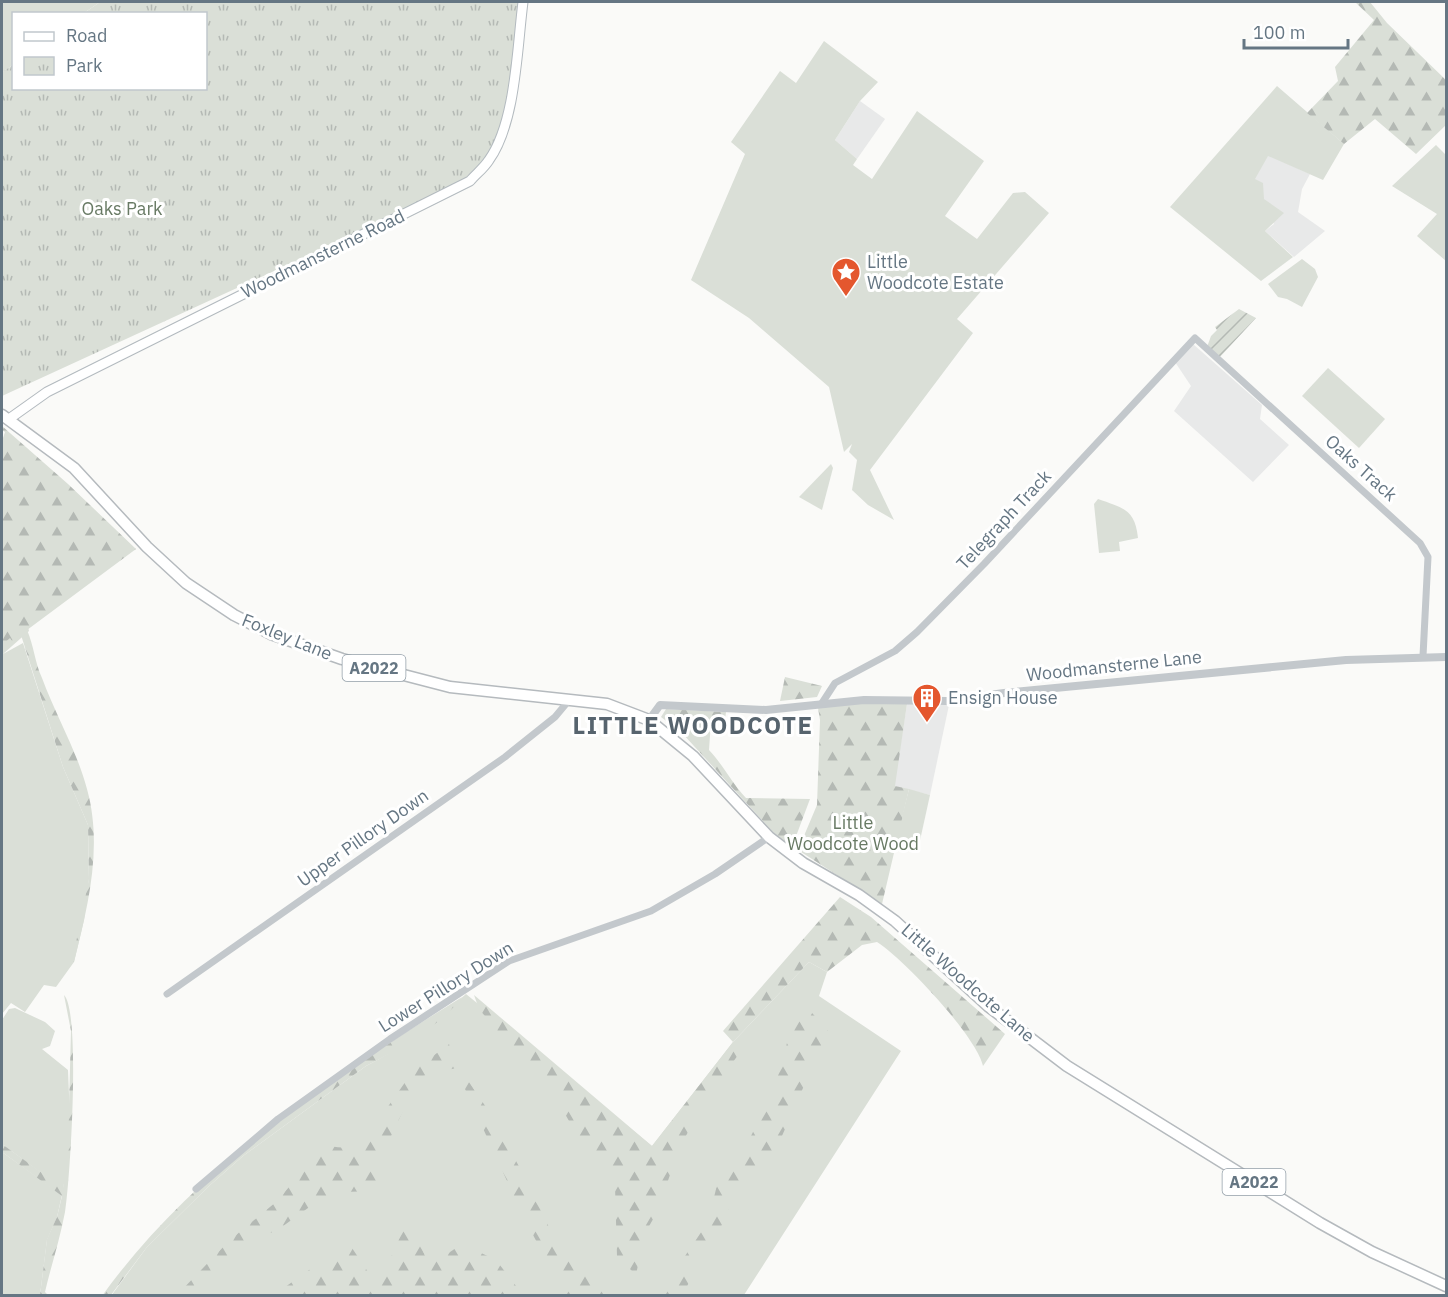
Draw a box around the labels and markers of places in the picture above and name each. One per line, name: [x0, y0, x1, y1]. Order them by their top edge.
place label: Little Woodcote Estate: [867, 250, 1004, 294]
place icon: Little Woodcote Estate: [830, 256, 862, 298]
building icon: Ensign House: [911, 682, 943, 724]
place label: Ensign House: [948, 686, 1058, 709]

